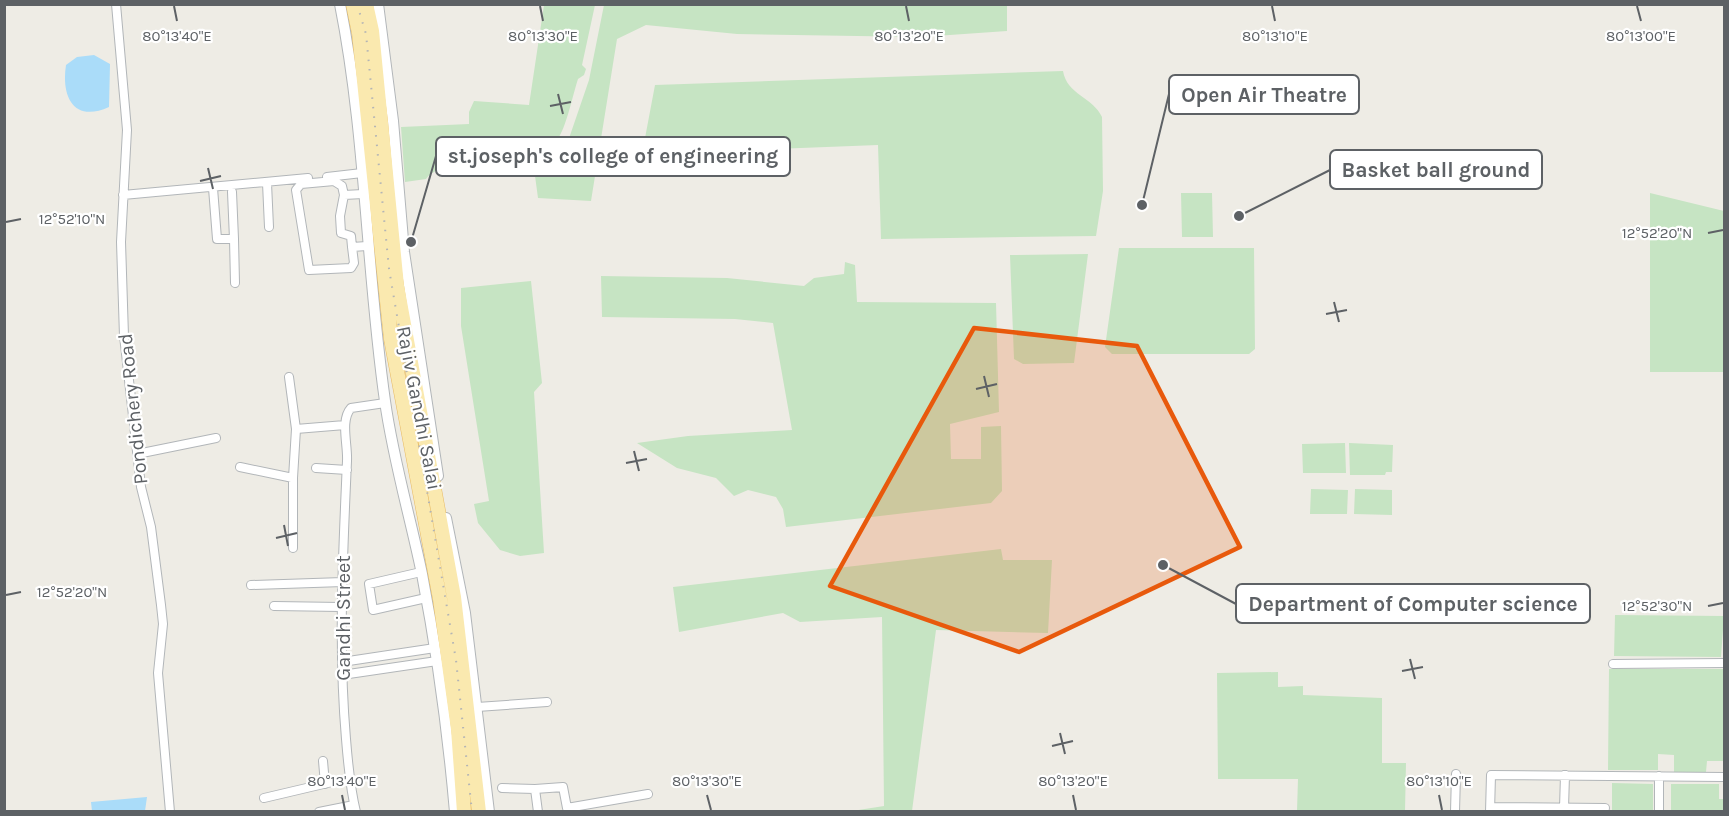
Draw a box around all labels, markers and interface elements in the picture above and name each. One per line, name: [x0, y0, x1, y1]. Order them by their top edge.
text: 80°13'40"E: [142, 27, 212, 45]
text: 80°13'30"E: [508, 27, 578, 45]
text: 80°13'20"E: [874, 27, 944, 45]
text: 80°13'10"E: [1242, 27, 1308, 45]
text: 80°13'00"E: [1606, 27, 1676, 45]
callout: Open Air Theatre: [1169, 75, 1359, 114]
text: Open Air Theatre: [1181, 83, 1347, 107]
callout: st.joseph's college of engineering: [436, 137, 790, 176]
text: st.joseph's college of engineering: [448, 144, 778, 168]
callout: Basket ball ground: [1330, 150, 1542, 189]
text: Basket ball ground: [1342, 158, 1530, 182]
text: 12°52'10"N: [39, 210, 105, 228]
text: 12°52'20"N: [1622, 224, 1692, 242]
street label: Rajiv Gandhi Salai: [392, 324, 446, 492]
street label: Pondichery Road: [114, 332, 152, 486]
street label: Gandhi Street: [332, 555, 355, 681]
text: 12°52'20"N: [37, 583, 107, 601]
callout: Department of Computer science: [1236, 584, 1590, 623]
text: Department of Computer science: [1248, 592, 1578, 616]
text: 12°52'30"N: [1622, 597, 1692, 615]
text: 80°13'40"E: [307, 772, 377, 790]
text: 80°13'30"E: [672, 772, 742, 790]
text: 80°13'20"E: [1038, 772, 1108, 790]
text: 80°13'10"E: [1406, 772, 1472, 790]

